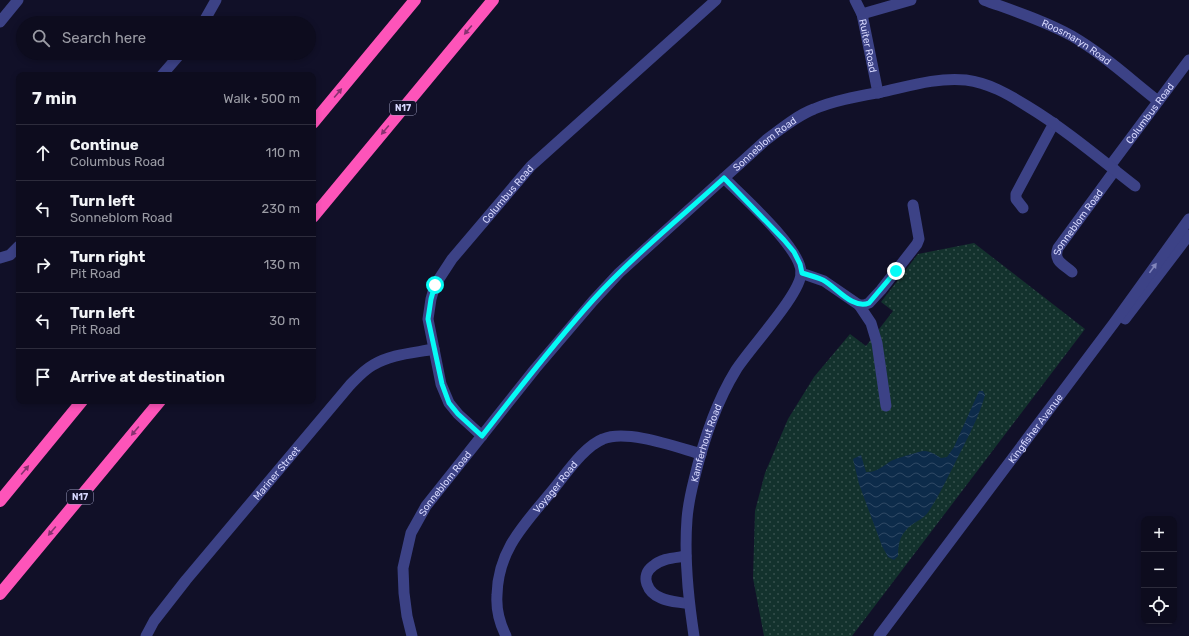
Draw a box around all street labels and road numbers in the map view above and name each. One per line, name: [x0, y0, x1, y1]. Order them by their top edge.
street label: Roosmaryn Road: [1040, 17, 1113, 68]
street label: Ruiter Road: [856, 18, 879, 74]
street label: Columbus Road: [1124, 81, 1177, 147]
road number: N17: [390, 101, 416, 115]
street label: Sonneblom Road: [731, 115, 799, 174]
street label: Columbus Road: [480, 163, 536, 226]
street label: Sonneblom Road: [1051, 187, 1106, 256]
street label: Kingfisher Avenue: [1006, 391, 1066, 466]
street label: Kamferhout Road: [689, 402, 725, 483]
street label: Mariner Street: [251, 444, 303, 503]
street label: Sonneblom Road: [417, 449, 474, 518]
street label: Voyager Road: [531, 459, 580, 516]
road number: N17: [67, 490, 93, 504]

